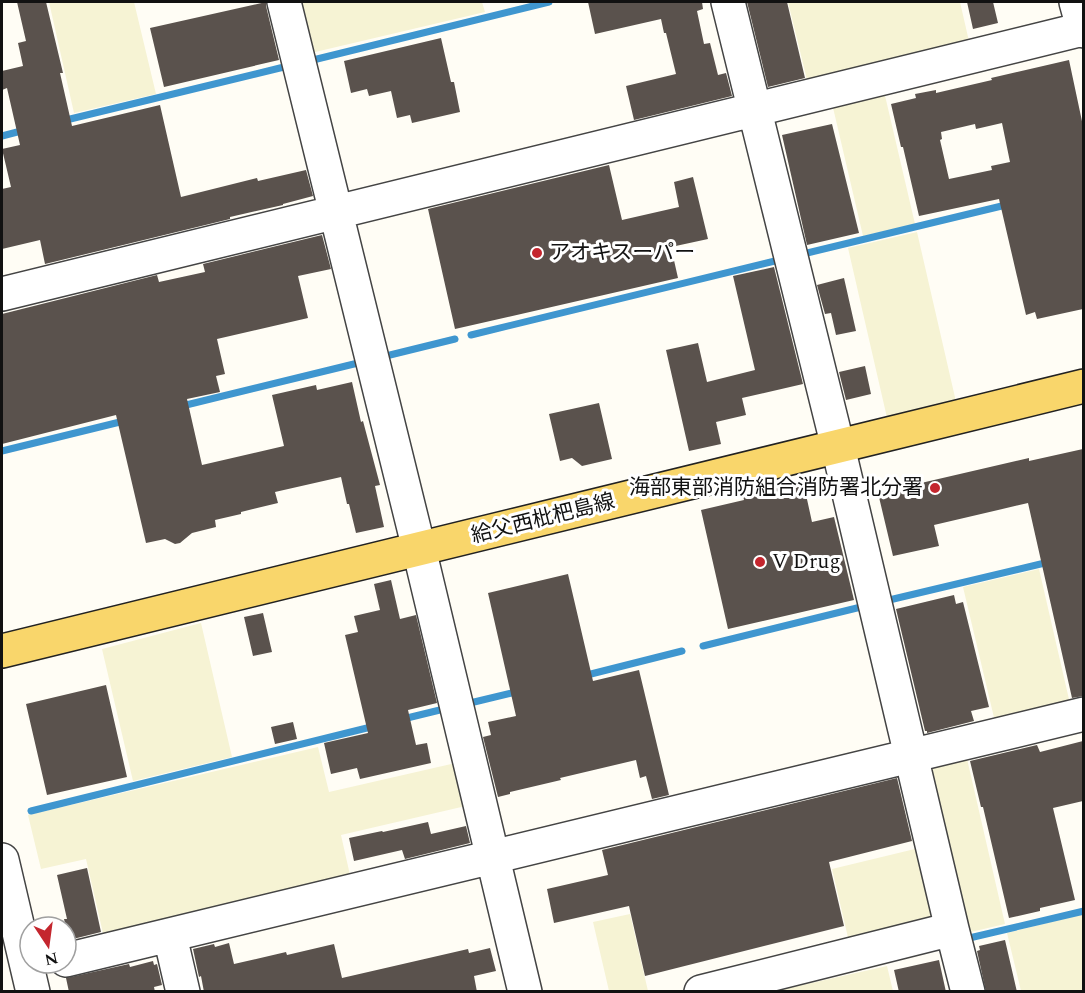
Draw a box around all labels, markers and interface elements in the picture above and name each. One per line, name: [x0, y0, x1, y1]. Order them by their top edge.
place label: アオキスーパー: [549, 237, 695, 269]
marker: アオキスーパー: [530, 246, 544, 260]
place label: 海部東部消防組合消防署北分署: [629, 472, 923, 504]
marker: 海部東部消防組合消防署北分署: [928, 481, 942, 495]
street label: 給父西枇杷島線: [468, 486, 618, 552]
place label: V Drug: [772, 546, 841, 578]
marker: V Drug: [753, 555, 767, 569]
north arrow: [18, 915, 78, 975]
text: N: [42, 945, 60, 972]

